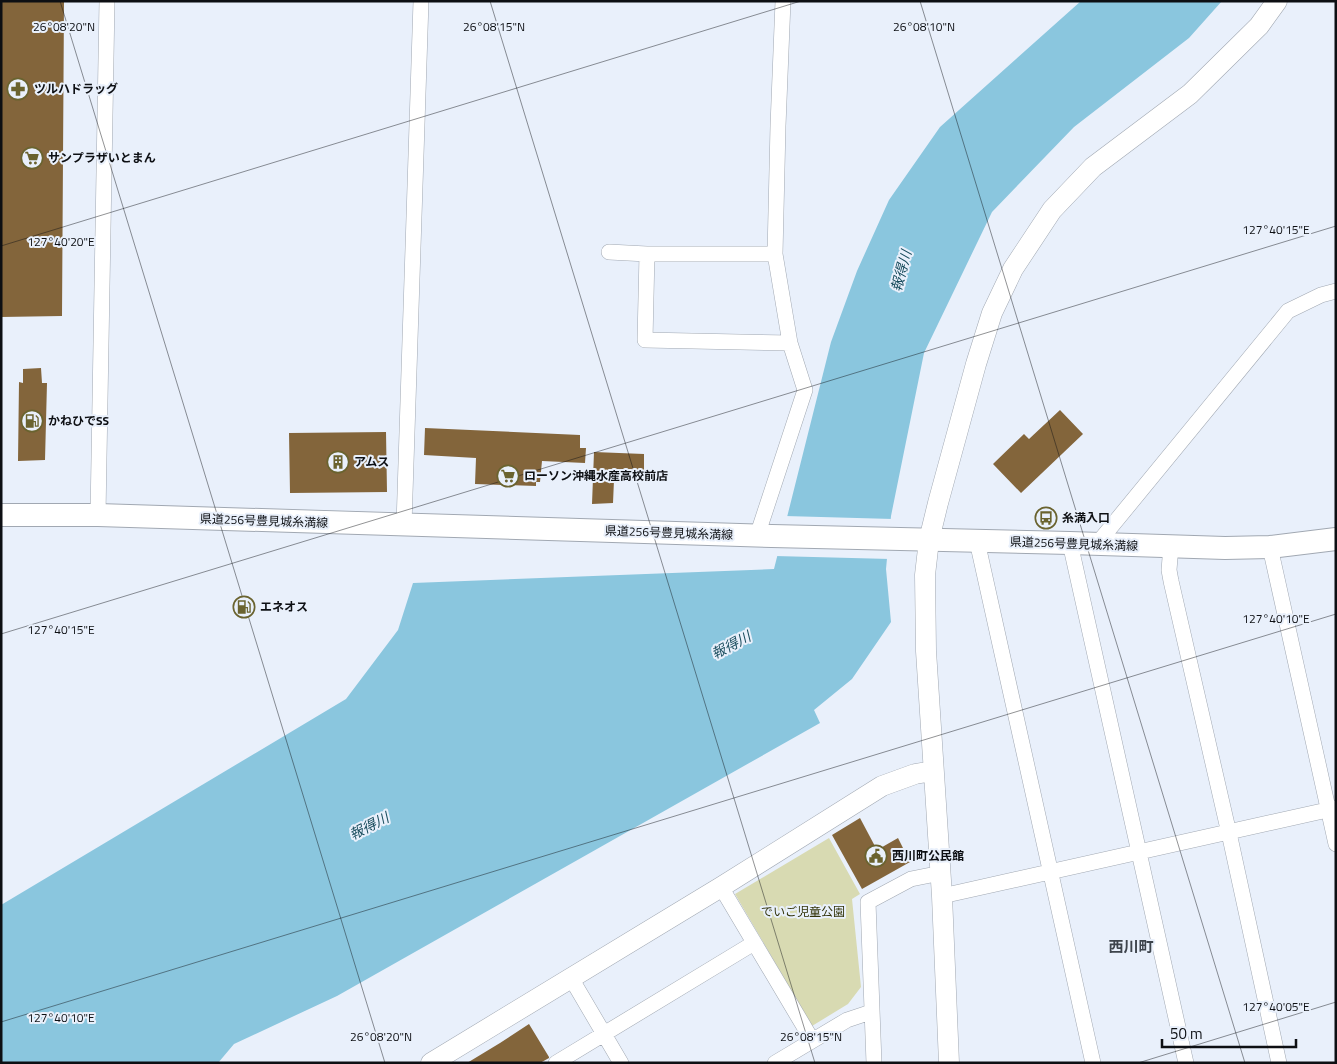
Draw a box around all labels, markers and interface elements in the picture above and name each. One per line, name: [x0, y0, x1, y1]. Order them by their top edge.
text: 26°08'20"N: [33, 17, 95, 36]
text: 26°08'15"N: [463, 17, 525, 36]
text: 26°08'10"N: [893, 17, 955, 36]
pharmacy icon: ツルハドラッグ: [6, 77, 30, 101]
place label: ツルハドラッグ: [34, 79, 118, 98]
supermarket icon: サンプラザいとまん: [20, 146, 44, 170]
place label: サンプラザいとまん: [48, 148, 156, 167]
text: 127°40'15"E: [1242, 220, 1310, 239]
text: 127°40'20"E: [27, 232, 95, 251]
water label: 報得川: [885, 246, 917, 294]
fuel station icon: かねひでSS: [20, 409, 44, 433]
place label: かねひでSS: [48, 411, 110, 430]
building icon: アムス: [326, 450, 350, 474]
place label: アムス: [354, 452, 389, 471]
supermarket icon: ローソン沖縄水産高校前店: [496, 464, 520, 488]
place label: ローソン沖縄水産高校前店: [524, 466, 668, 485]
bus stop icon: 糸満入口: [1034, 506, 1058, 530]
place label: 糸満入口: [1062, 508, 1110, 527]
street label: 県道256号豊見城糸満線: [200, 509, 328, 532]
street label: 県道256号豊見城糸満線: [605, 521, 733, 544]
street label: 県道256号豊見城糸満線: [1010, 532, 1138, 555]
fuel station icon: エネオス: [232, 595, 256, 619]
place label: エネオス: [260, 597, 308, 616]
text: 127°40'10"E: [1242, 609, 1310, 628]
text: 127°40'15"E: [27, 620, 95, 639]
water label: 報得川: [707, 624, 756, 664]
water label: 報得川: [345, 806, 394, 844]
public building icon: 西川町公民館: [864, 844, 888, 868]
place label: 西川町公民館: [892, 846, 964, 865]
park label: でいご児童公園: [761, 902, 845, 921]
district label: 西川町: [1108, 935, 1154, 958]
text: 127°40'05"E: [1242, 997, 1310, 1016]
text: 127°40'10"E: [27, 1008, 95, 1027]
scale bar: [1162, 1016, 1296, 1048]
text: 50 m: [1170, 1022, 1203, 1045]
text: 26°08'20"N: [350, 1027, 412, 1046]
text: 26°08'15"N: [780, 1027, 842, 1046]

